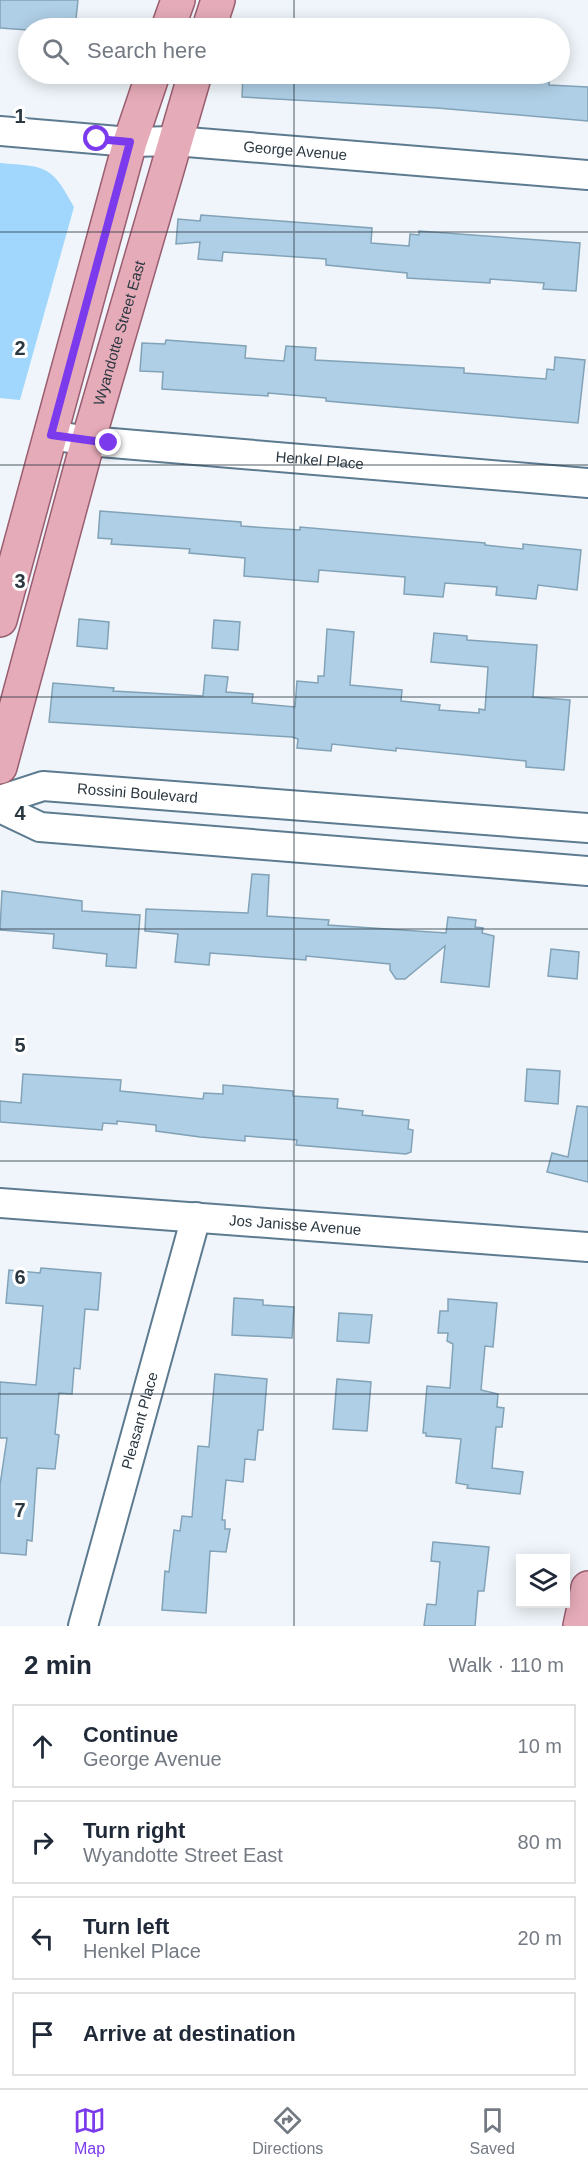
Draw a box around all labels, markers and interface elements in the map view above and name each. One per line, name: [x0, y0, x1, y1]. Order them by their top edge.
search box: [18, 18, 570, 84]
icon: search: [39, 35, 72, 68]
text: Search here: [87, 38, 207, 63]
text: 1: [14, 105, 26, 127]
route start: [83, 125, 109, 151]
street label: George Avenue: [243, 138, 348, 163]
street label: Wyandotte Street East: [90, 258, 148, 407]
text: 2: [14, 337, 26, 359]
route end: [95, 429, 121, 455]
street label: Henkel Place: [275, 448, 365, 472]
text: 3: [14, 570, 26, 592]
street label: Rossini Boulevard: [77, 780, 198, 806]
text: 4: [14, 802, 26, 824]
text: 5: [14, 1034, 26, 1056]
street label: Jos Janisse Avenue: [229, 1211, 362, 1238]
text: 6: [14, 1266, 26, 1288]
street label: Pleasant Place: [118, 1370, 161, 1471]
text: 7: [14, 1499, 26, 1521]
map controls: [516, 1554, 570, 1608]
button: layers: [516, 1554, 570, 1608]
text: 2 min: [24, 1650, 92, 1680]
text: Walk · 110 m: [448, 1654, 564, 1676]
text: Continue: [83, 1722, 178, 1747]
icon: ahead: [26, 1730, 59, 1763]
text: 10 m: [518, 1735, 562, 1757]
text: George Avenue: [83, 1748, 222, 1770]
text: Turn right: [83, 1818, 185, 1843]
icon: right: [26, 1826, 59, 1859]
text: 80 m: [518, 1831, 562, 1853]
text: Wyandotte Street East: [83, 1844, 283, 1866]
text: Turn left: [83, 1914, 169, 1939]
icon: left: [26, 1922, 59, 1955]
text: 20 m: [518, 1927, 562, 1949]
text: Henkel Place: [83, 1940, 201, 1962]
icon: arrive: [26, 2018, 59, 2051]
text: Arrive at destination: [83, 2021, 296, 2046]
tab: Map: [73, 2104, 106, 2158]
tab: Directions: [252, 2104, 323, 2158]
tab: Saved: [470, 2104, 515, 2158]

